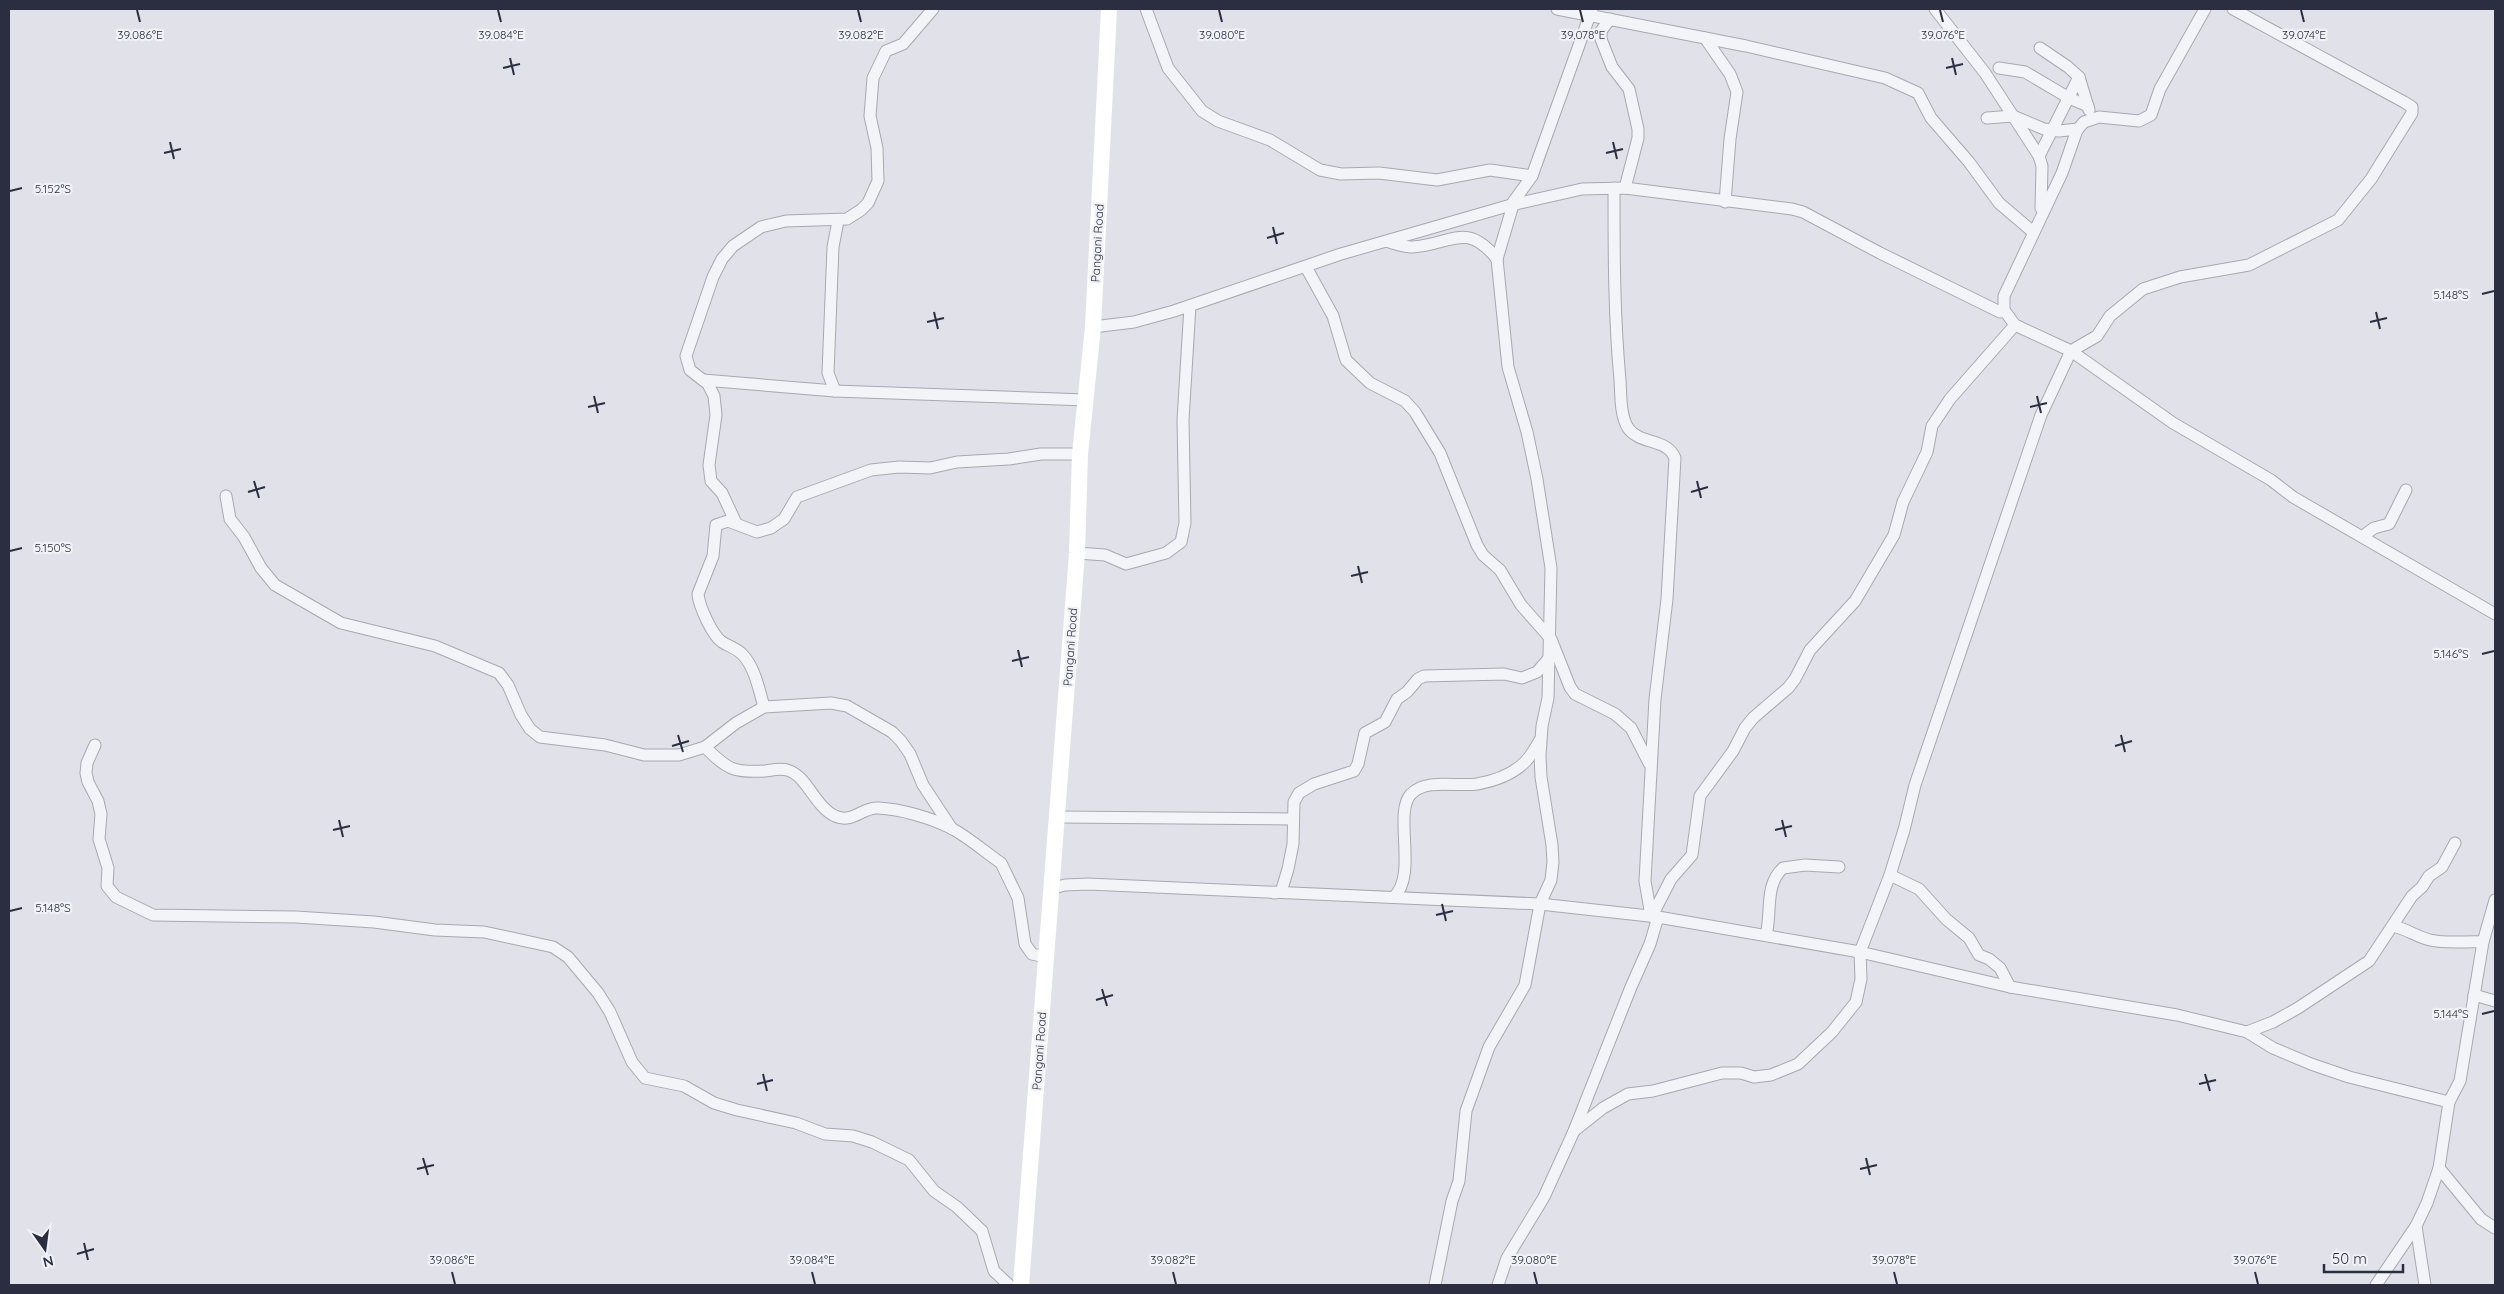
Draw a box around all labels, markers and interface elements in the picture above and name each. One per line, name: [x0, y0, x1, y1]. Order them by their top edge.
text: 39.086°E: [117, 27, 163, 42]
text: 39.084°E: [478, 27, 524, 42]
text: 39.082°E: [838, 27, 884, 42]
text: 39.080°E: [1199, 27, 1245, 42]
text: 39.078°E: [1561, 27, 1605, 42]
text: 39.076°E: [1921, 27, 1965, 42]
text: 39.074°E: [2282, 27, 2326, 42]
text: 5.152°S: [35, 181, 71, 196]
street label: Pangani Road: [1087, 203, 1107, 283]
text: 5.148°S: [2433, 287, 2469, 302]
text: 5.150°S: [35, 540, 72, 555]
street label: Pangani Road: [1060, 607, 1080, 687]
text: 5.146°S: [2433, 646, 2469, 661]
text: 5.148°S: [35, 900, 71, 915]
text: 5.144°S: [2433, 1006, 2469, 1021]
street label: Pangani Road: [1029, 1011, 1049, 1091]
north arrow: [20, 1224, 70, 1274]
scale bar: [2324, 1242, 2403, 1274]
text: 50 m: [2332, 1249, 2367, 1268]
text: N: [41, 1252, 55, 1272]
text: 39.086°E: [429, 1252, 475, 1267]
text: 39.084°E: [789, 1252, 835, 1267]
text: 39.082°E: [1150, 1252, 1196, 1267]
text: 39.080°E: [1511, 1252, 1557, 1267]
text: 39.078°E: [1872, 1252, 1916, 1267]
text: 39.076°E: [2233, 1252, 2277, 1267]

